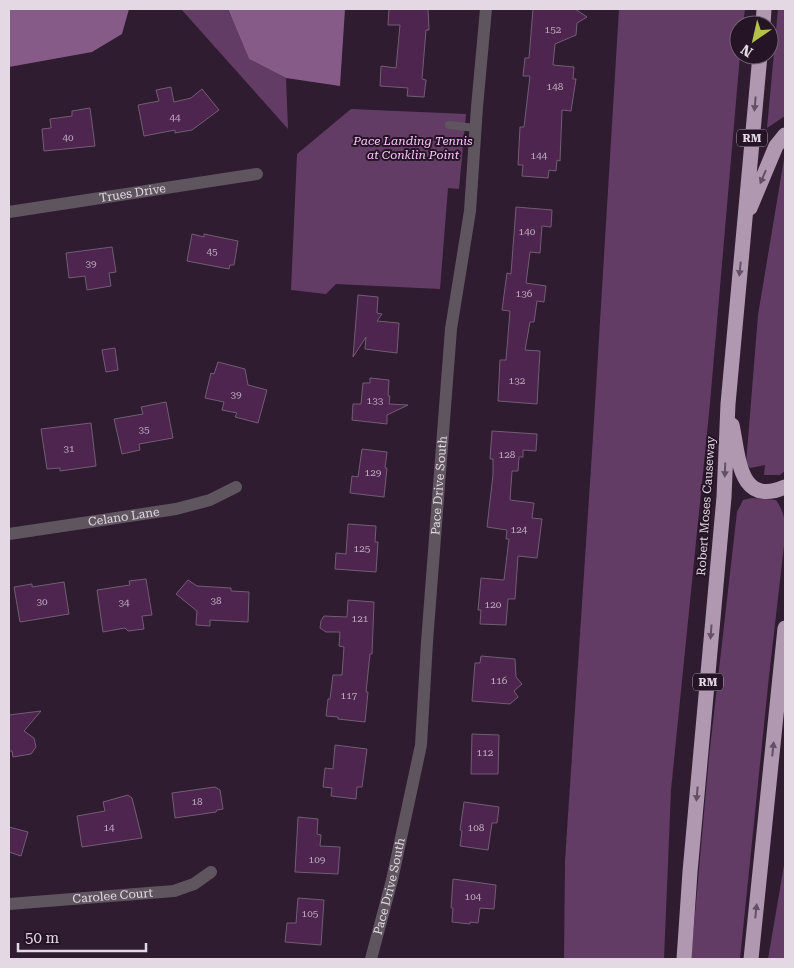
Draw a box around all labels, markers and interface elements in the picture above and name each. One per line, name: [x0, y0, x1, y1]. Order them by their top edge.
north arrow: [729, 15, 779, 65]
house number: 152: [545, 24, 562, 35]
text: N: [738, 41, 756, 60]
house number: 148: [547, 81, 564, 92]
one-way arrow: [751, 96, 759, 112]
house number: 44: [169, 112, 181, 123]
road number: RM: [737, 130, 767, 146]
house number: 40: [62, 132, 74, 143]
park label: Pace Landing Tennis at Conklin Point: [352, 134, 473, 162]
house number: 144: [531, 150, 548, 161]
one-way arrow: [759, 170, 767, 184]
street label: Trues Drive: [98, 181, 167, 205]
house number: 140: [519, 226, 536, 237]
house number: 45: [206, 246, 218, 257]
house number: 39: [85, 258, 97, 269]
one-way arrow: [736, 261, 744, 277]
house number: 136: [516, 288, 533, 299]
house number: 132: [509, 375, 526, 386]
house number: 39: [230, 389, 242, 400]
house number: 133: [367, 395, 384, 406]
house number: 35: [138, 424, 150, 435]
street label: Pace Drive South: [428, 435, 450, 536]
street label: Robert Moses Causeway: [694, 435, 718, 576]
house number: 31: [63, 443, 75, 454]
house number: 128: [499, 449, 516, 460]
one-way arrow: [721, 462, 729, 478]
house number: 129: [365, 467, 382, 478]
street label: Celano Lane: [87, 505, 161, 529]
house number: 124: [511, 524, 528, 535]
house number: 125: [354, 543, 371, 554]
house number: 38: [210, 595, 222, 606]
house number: 30: [36, 596, 48, 607]
house number: 34: [118, 597, 130, 608]
house number: 120: [485, 599, 502, 610]
house number: 121: [352, 613, 369, 624]
one-way arrow: [707, 624, 715, 640]
road number: RM: [693, 674, 723, 690]
house number: 116: [491, 675, 508, 686]
house number: 117: [341, 690, 358, 701]
one-way arrow: [769, 741, 777, 757]
house number: 112: [477, 747, 494, 758]
one-way arrow: [693, 786, 701, 802]
house number: 18: [191, 796, 203, 807]
house number: 14: [103, 822, 115, 833]
house number: 108: [468, 822, 485, 833]
street label: Pace Drive South: [371, 836, 408, 936]
house number: 109: [309, 854, 326, 865]
street label: Carolee Court: [72, 886, 154, 906]
house number: 104: [465, 891, 482, 902]
one-way arrow: [752, 902, 760, 918]
house number: 105: [302, 908, 319, 919]
scale bar: [18, 920, 145, 952]
text: 50 m: [25, 929, 60, 947]

